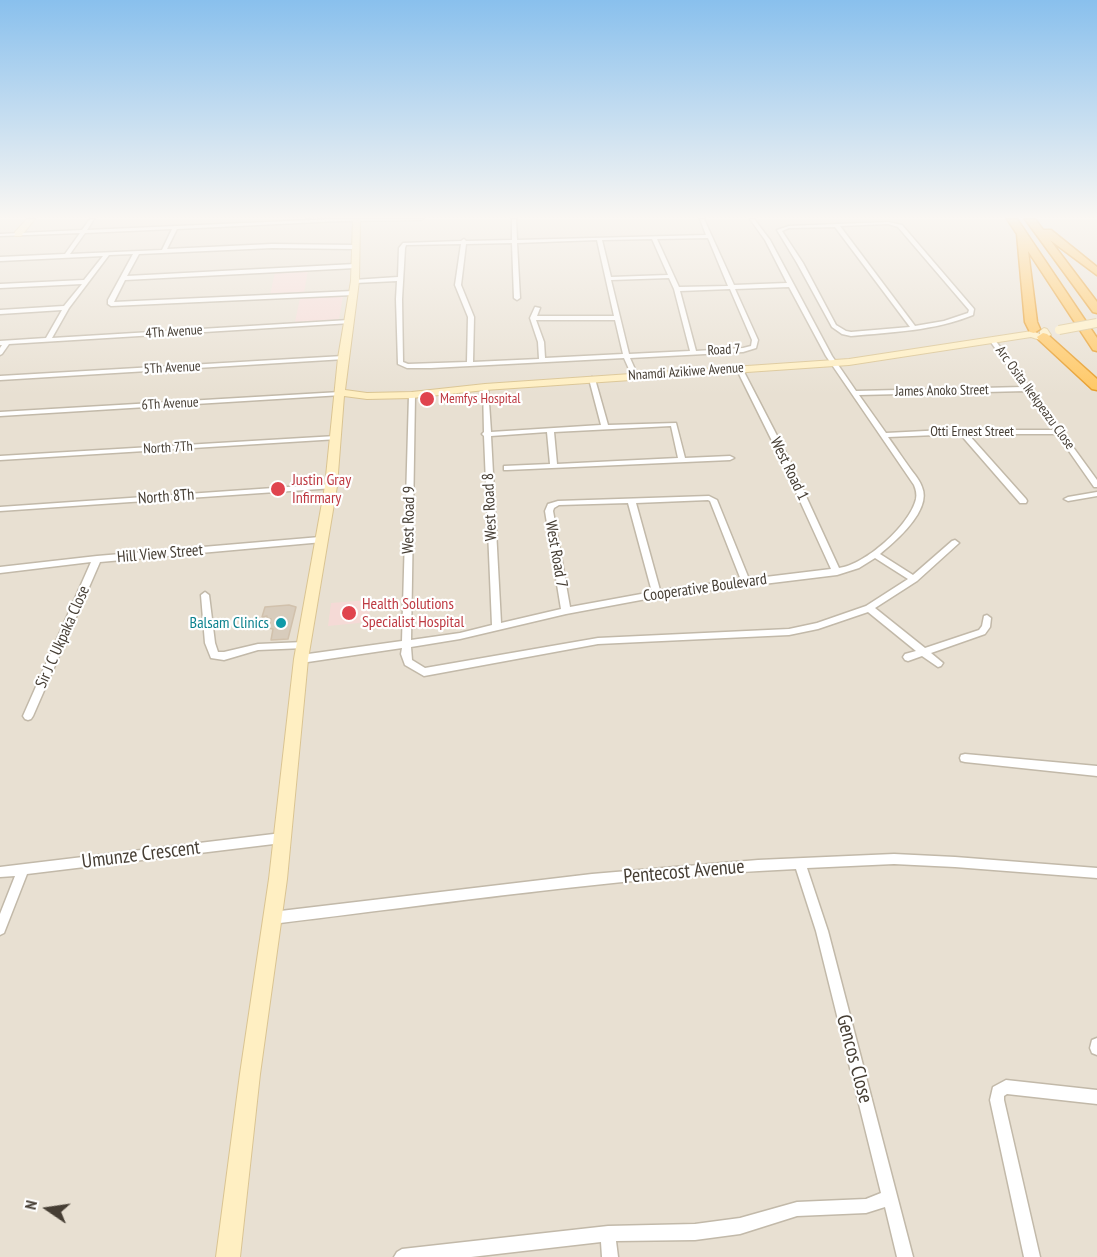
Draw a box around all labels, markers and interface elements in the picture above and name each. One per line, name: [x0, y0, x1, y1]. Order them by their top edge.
street label: 4Th Avenue: [145, 322, 203, 342]
street label: Road 7: [707, 341, 741, 359]
street label: Arc Osita Ikekpeazu Close: [992, 343, 1078, 453]
street label: 5Th Avenue: [143, 358, 201, 378]
street label: Nnamdi Azikiwe Avenue: [628, 360, 744, 384]
street label: James Anoko Street: [895, 382, 989, 400]
marker: Memfys Hospital: [418, 390, 436, 408]
place label: Memfys Hospital: [440, 391, 520, 407]
street label: 6Th Avenue: [141, 394, 199, 414]
street label: Otti Ernest Street: [930, 424, 1014, 440]
street label: West Road 1: [765, 434, 813, 504]
street label: North 7Th: [143, 438, 193, 458]
place label: Justin Gray Infirmary: [292, 470, 351, 508]
street label: West Road 8: [479, 473, 501, 541]
marker: Justin Gray Infirmary: [269, 480, 287, 498]
street label: North 8Th: [137, 485, 195, 509]
street label: West Road 9: [399, 486, 419, 554]
street label: West Road 7: [541, 519, 571, 589]
street label: Hill View Street: [116, 541, 204, 567]
street label: Cooperative Boulevard: [642, 570, 768, 606]
street label: Sir J C Ukpaka Close: [32, 583, 94, 691]
place label: Health Solutions Specialist Hospital: [362, 594, 464, 632]
marker: Health Solutions Specialist Hospital: [340, 604, 358, 622]
place label: Balsam Clinics: [190, 613, 269, 633]
marker: Balsam Clinics: [274, 616, 288, 630]
street label: Umunze Crescent: [80, 836, 202, 874]
street label: Pentecost Avenue: [622, 855, 746, 889]
street label: Gencos Close: [831, 1012, 877, 1106]
north arrow: [18, 1179, 78, 1239]
text: N: [20, 1198, 41, 1211]

